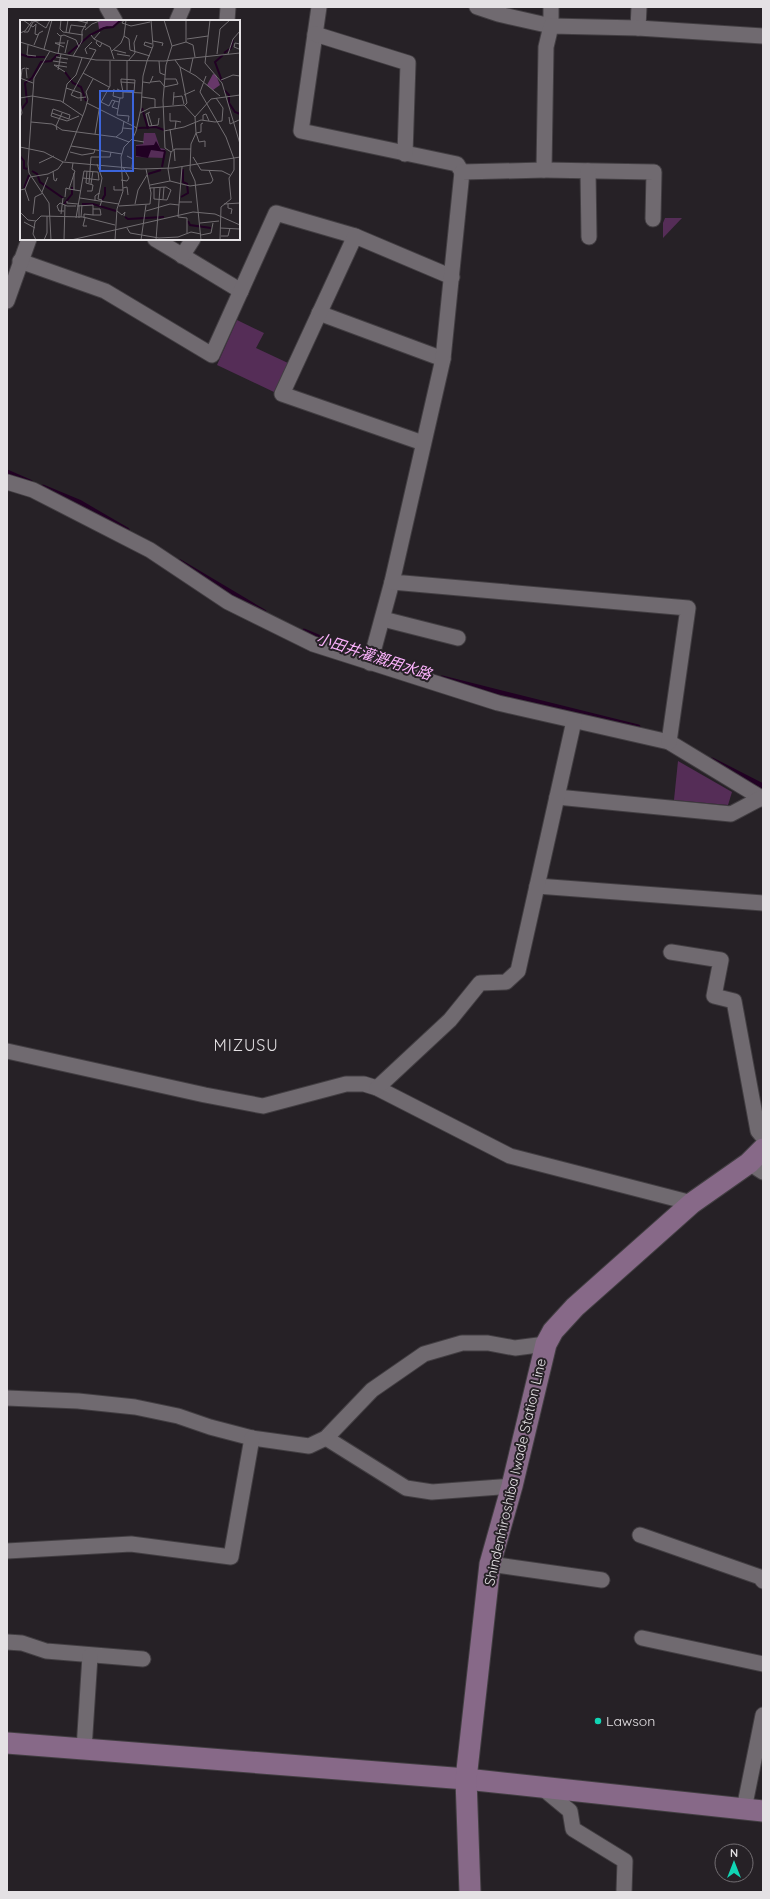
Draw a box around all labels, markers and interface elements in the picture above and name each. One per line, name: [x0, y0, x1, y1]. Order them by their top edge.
inset map: [20, 20, 240, 240]
water label: 小田井灌漑用水路: [314, 628, 436, 684]
district label: MIZUSU: [213, 1035, 279, 1055]
street label: Shindenhiroshiba Iwade Station Line: [480, 1357, 550, 1587]
place label: Lawson: [606, 1712, 655, 1730]
marker: Lawson: [593, 1716, 603, 1726]
north arrow: [714, 1843, 754, 1883]
text: N: [730, 1846, 738, 1860]

